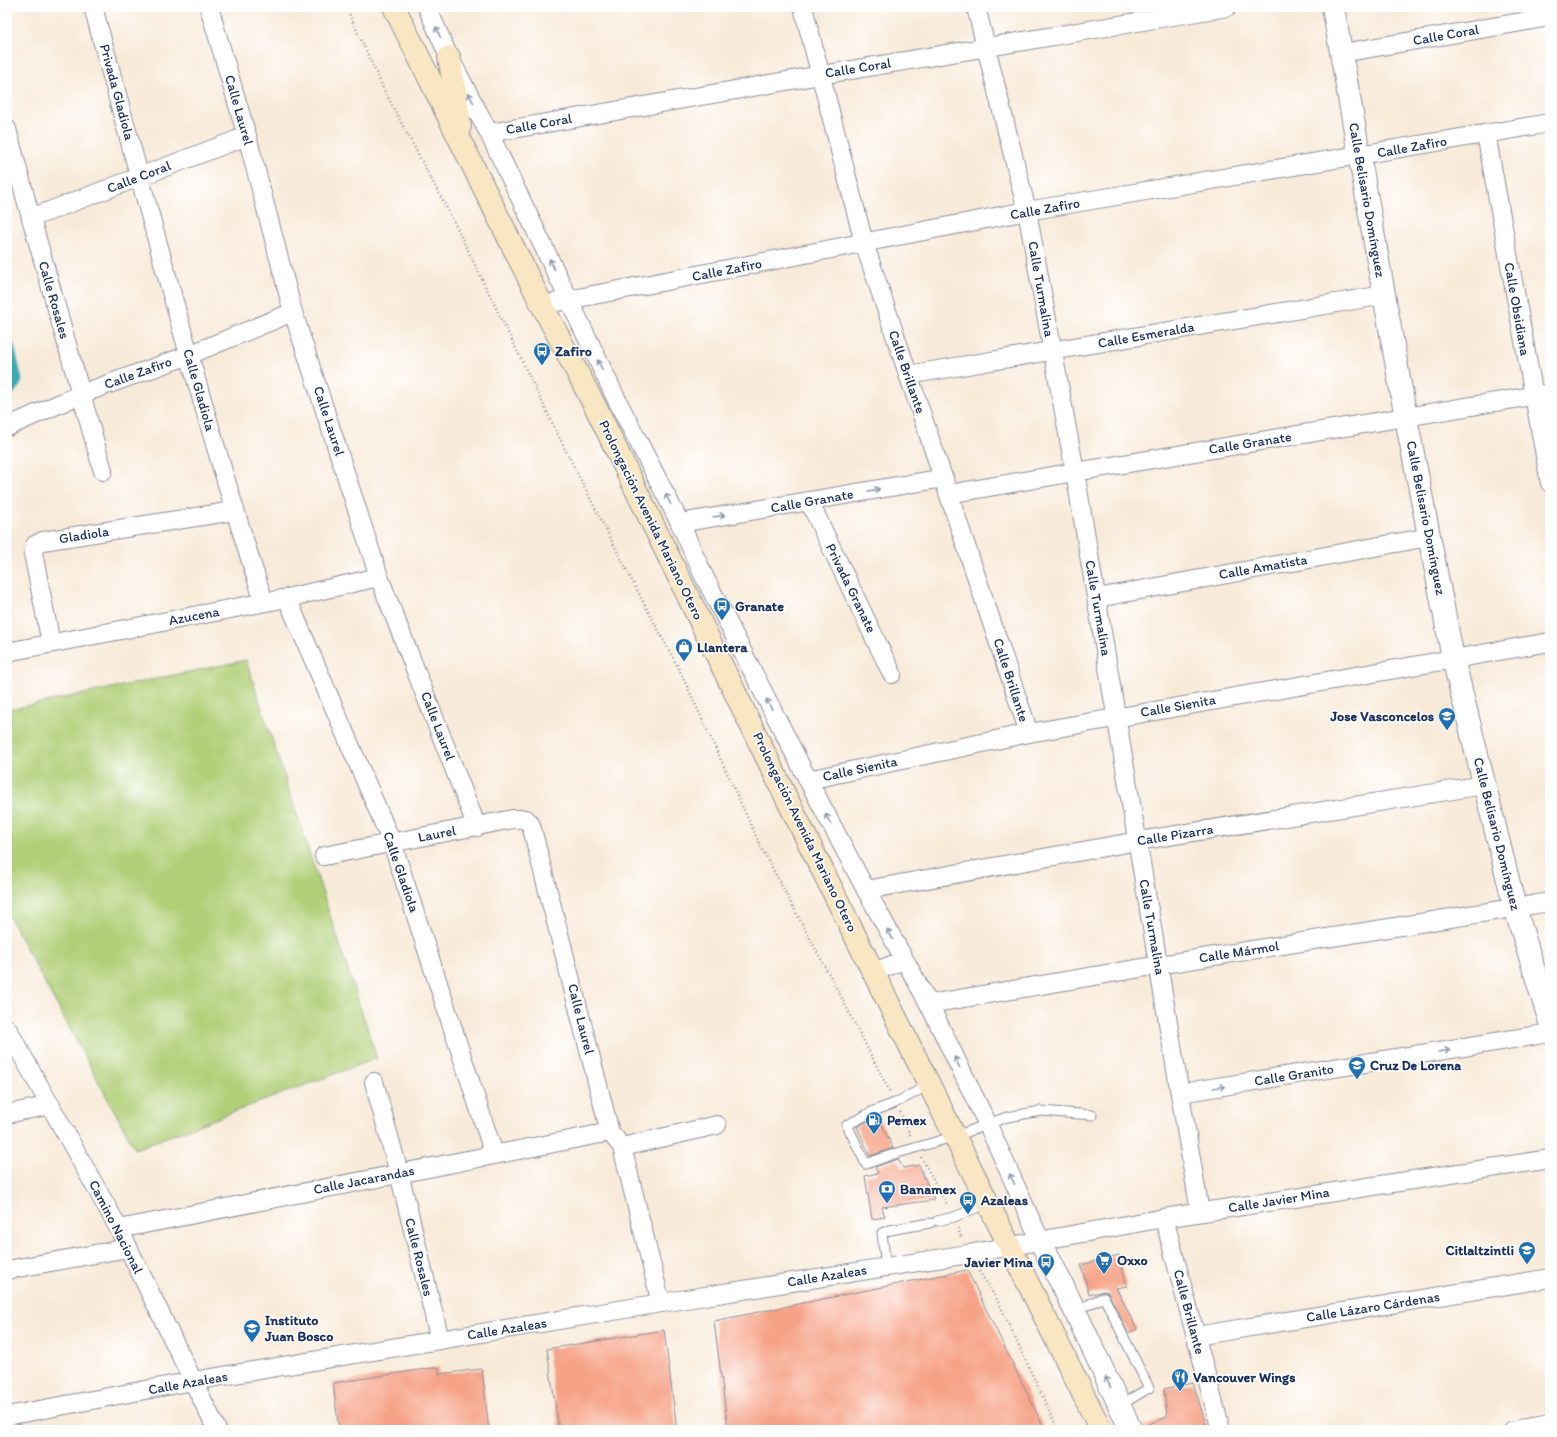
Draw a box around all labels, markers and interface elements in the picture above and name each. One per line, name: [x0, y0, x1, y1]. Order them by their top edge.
street label: Calle Coral: [1412, 21, 1480, 49]
one-way arrow: [434, 26, 441, 38]
street label: Privada Gladiola: [96, 42, 138, 143]
street label: Calle Coral: [824, 54, 892, 82]
street label: Calle Laurel: [221, 73, 257, 147]
one-way arrow: [467, 93, 474, 105]
street label: Calle Coral: [505, 110, 573, 138]
street label: Calle Belisario Domínguez: [1345, 121, 1389, 279]
street label: Calle Zafiro: [1376, 132, 1448, 162]
street label: Calle Coral: [105, 157, 173, 197]
street label: Calle Zafiro: [1009, 194, 1081, 224]
street label: Calle Turmalina: [1024, 240, 1058, 339]
street label: Calle Zafiro: [691, 255, 763, 285]
street label: Calle Rosales: [35, 259, 73, 341]
one-way arrow: [548, 259, 555, 271]
street label: Calle Obsidiana: [1500, 261, 1534, 358]
street label: Calle Esmeralda: [1096, 318, 1196, 352]
street label: Calle Brillante: [885, 328, 929, 416]
bus stop icon: Zafiro: [532, 341, 552, 366]
place label: Zafiro: [555, 343, 592, 360]
street label: Calle Gladiola: [179, 347, 219, 434]
street label: Calle Zafiro: [102, 353, 174, 393]
one-way arrow: [596, 359, 603, 371]
street label: Calle Laurel: [310, 384, 348, 458]
street label: Prolongación Avenida Mariano Otero: [595, 417, 707, 623]
street label: Calle Granate: [1207, 428, 1293, 458]
street label: Calle Belisario Domínguez: [1403, 439, 1449, 597]
street label: Calle Granate: [769, 485, 855, 517]
one-way arrow: [868, 486, 881, 494]
one-way arrow: [664, 493, 671, 505]
one-way arrow: [712, 512, 725, 520]
street label: Gladiola: [58, 523, 111, 547]
street label: Privada Granate: [822, 540, 880, 636]
street label: Calle Amatista: [1218, 551, 1309, 583]
street label: Calle Turmalina: [1081, 559, 1115, 658]
bus stop icon: Granate: [712, 596, 732, 621]
place label: Granate: [735, 598, 784, 615]
street label: Azucena: [167, 603, 222, 629]
street label: Calle Brillante: [989, 636, 1033, 724]
shop icon: Llantera: [674, 637, 694, 662]
place label: Llantera: [697, 639, 748, 656]
street label: Calle Laurel: [417, 689, 459, 763]
street label: Calle Sienita: [1139, 691, 1218, 721]
one-way arrow: [765, 698, 772, 710]
school or university icon: Jose Vasconcelos: [1437, 706, 1457, 731]
place label: Jose Vasconcelos: [1330, 708, 1434, 725]
street label: Prolongación Avenida Mariano Otero: [749, 729, 861, 935]
street label: Calle Sienita: [821, 753, 900, 785]
street label: Calle Belisario Domínguez: [1470, 756, 1524, 913]
one-way arrow: [824, 813, 831, 825]
street label: Calle Pizarra: [1136, 821, 1215, 849]
street label: Laurel: [417, 822, 457, 846]
street label: Calle Gladiola: [379, 829, 423, 915]
street label: Calle Turmalina: [1135, 878, 1169, 977]
one-way arrow: [885, 928, 893, 940]
street label: Calle Mármol: [1198, 937, 1280, 967]
street label: Calle Laurel: [564, 982, 598, 1056]
one-way arrow: [1437, 1046, 1450, 1054]
school or university icon: Cruz De Lorena: [1347, 1055, 1367, 1080]
one-way arrow: [953, 1056, 960, 1068]
place label: Cruz De Lorena: [1370, 1057, 1461, 1074]
street label: Calle Granito: [1253, 1060, 1335, 1090]
one-way arrow: [1212, 1083, 1225, 1091]
fuel station icon: Pemex: [864, 1110, 884, 1135]
place label: Pemex: [887, 1112, 927, 1129]
street label: Calle Jacarandas: [312, 1162, 416, 1198]
one-way arrow: [1008, 1174, 1016, 1186]
street label: Camino Nacional: [85, 1177, 147, 1277]
bank icon: Banamex: [877, 1179, 897, 1204]
place label: Banamex: [900, 1181, 957, 1198]
street label: Calle Javier Mina: [1227, 1183, 1332, 1216]
bus stop icon: Azaleas: [958, 1190, 978, 1215]
place label: Azaleas: [980, 1192, 1028, 1209]
street label: Calle Rosales: [401, 1216, 437, 1298]
school or university icon: Citlaltzintli: [1517, 1240, 1537, 1265]
place label: Citlaltzintli: [1445, 1242, 1514, 1259]
supermarket icon: Oxxo: [1094, 1250, 1114, 1275]
bus stop icon: Javier Mina: [1036, 1252, 1056, 1277]
place label: Oxxo: [1117, 1252, 1148, 1269]
place label: Javier Mina: [964, 1254, 1033, 1271]
street label: Calle Azaleas: [786, 1261, 868, 1291]
street label: Calle Brillante: [1170, 1268, 1209, 1357]
street label: Calle Lázaro Cárdenas: [1305, 1288, 1441, 1326]
place label: Instituto Juan Bosco: [264, 1312, 333, 1345]
street label: Calle Azaleas: [466, 1314, 548, 1344]
school or university icon: Instituto Juan Bosco: [242, 1318, 262, 1343]
restaurant icon: Vancouver Wings: [1170, 1367, 1190, 1392]
street label: Calle Azaleas: [147, 1368, 229, 1398]
place label: Vancouver Wings: [1193, 1369, 1295, 1386]
one-way arrow: [1104, 1377, 1111, 1389]

